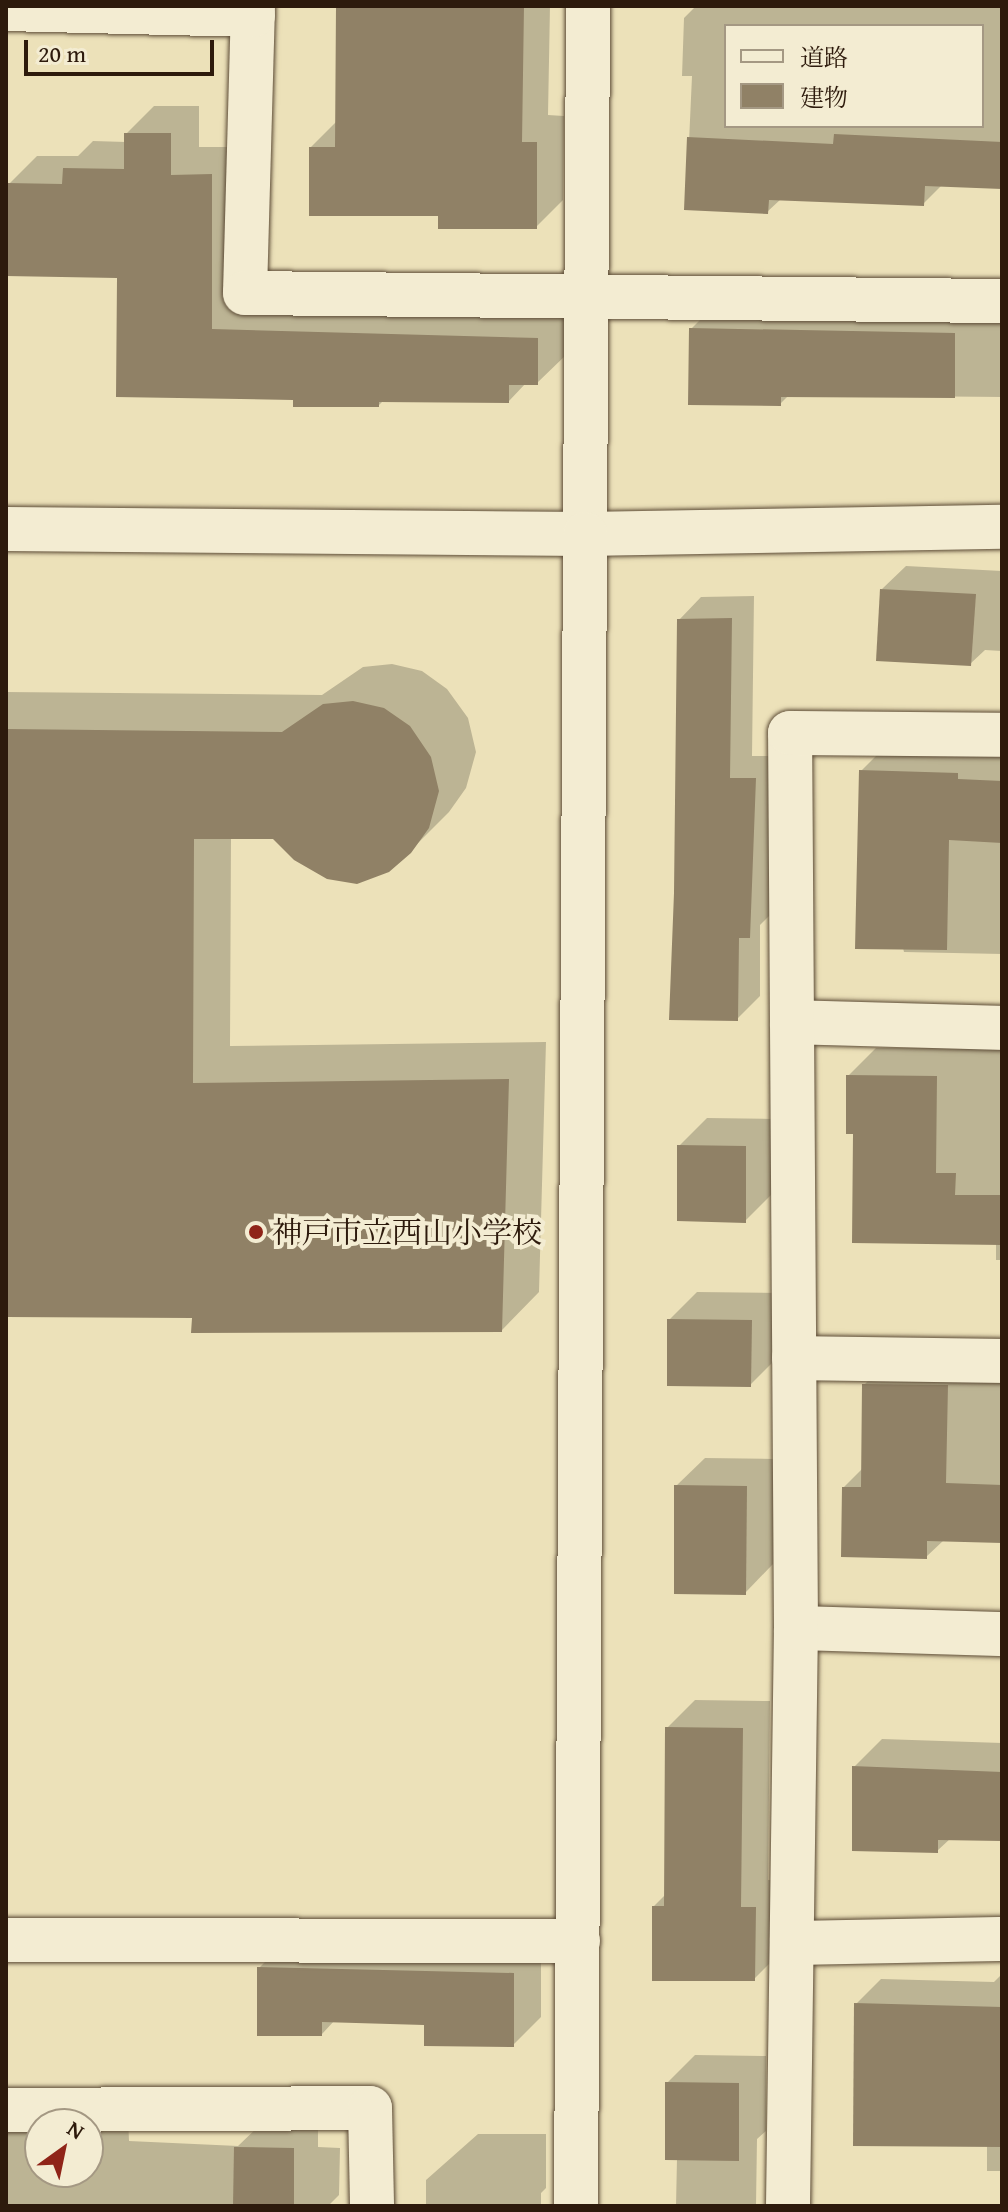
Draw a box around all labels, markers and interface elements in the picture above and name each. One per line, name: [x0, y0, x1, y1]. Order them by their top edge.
scale bar: [28, 24, 218, 74]
legend: [724, 24, 984, 128]
text: 20 m: [38, 36, 86, 71]
text: 道路: [800, 40, 848, 75]
text: 建物: [800, 80, 848, 115]
place label: 神戸市立西山小学校: [272, 1214, 542, 1250]
marker: 神戸市立西山小学校: [247, 1223, 265, 1241]
north arrow: [24, 2108, 104, 2188]
text: N: [61, 2112, 91, 2147]

